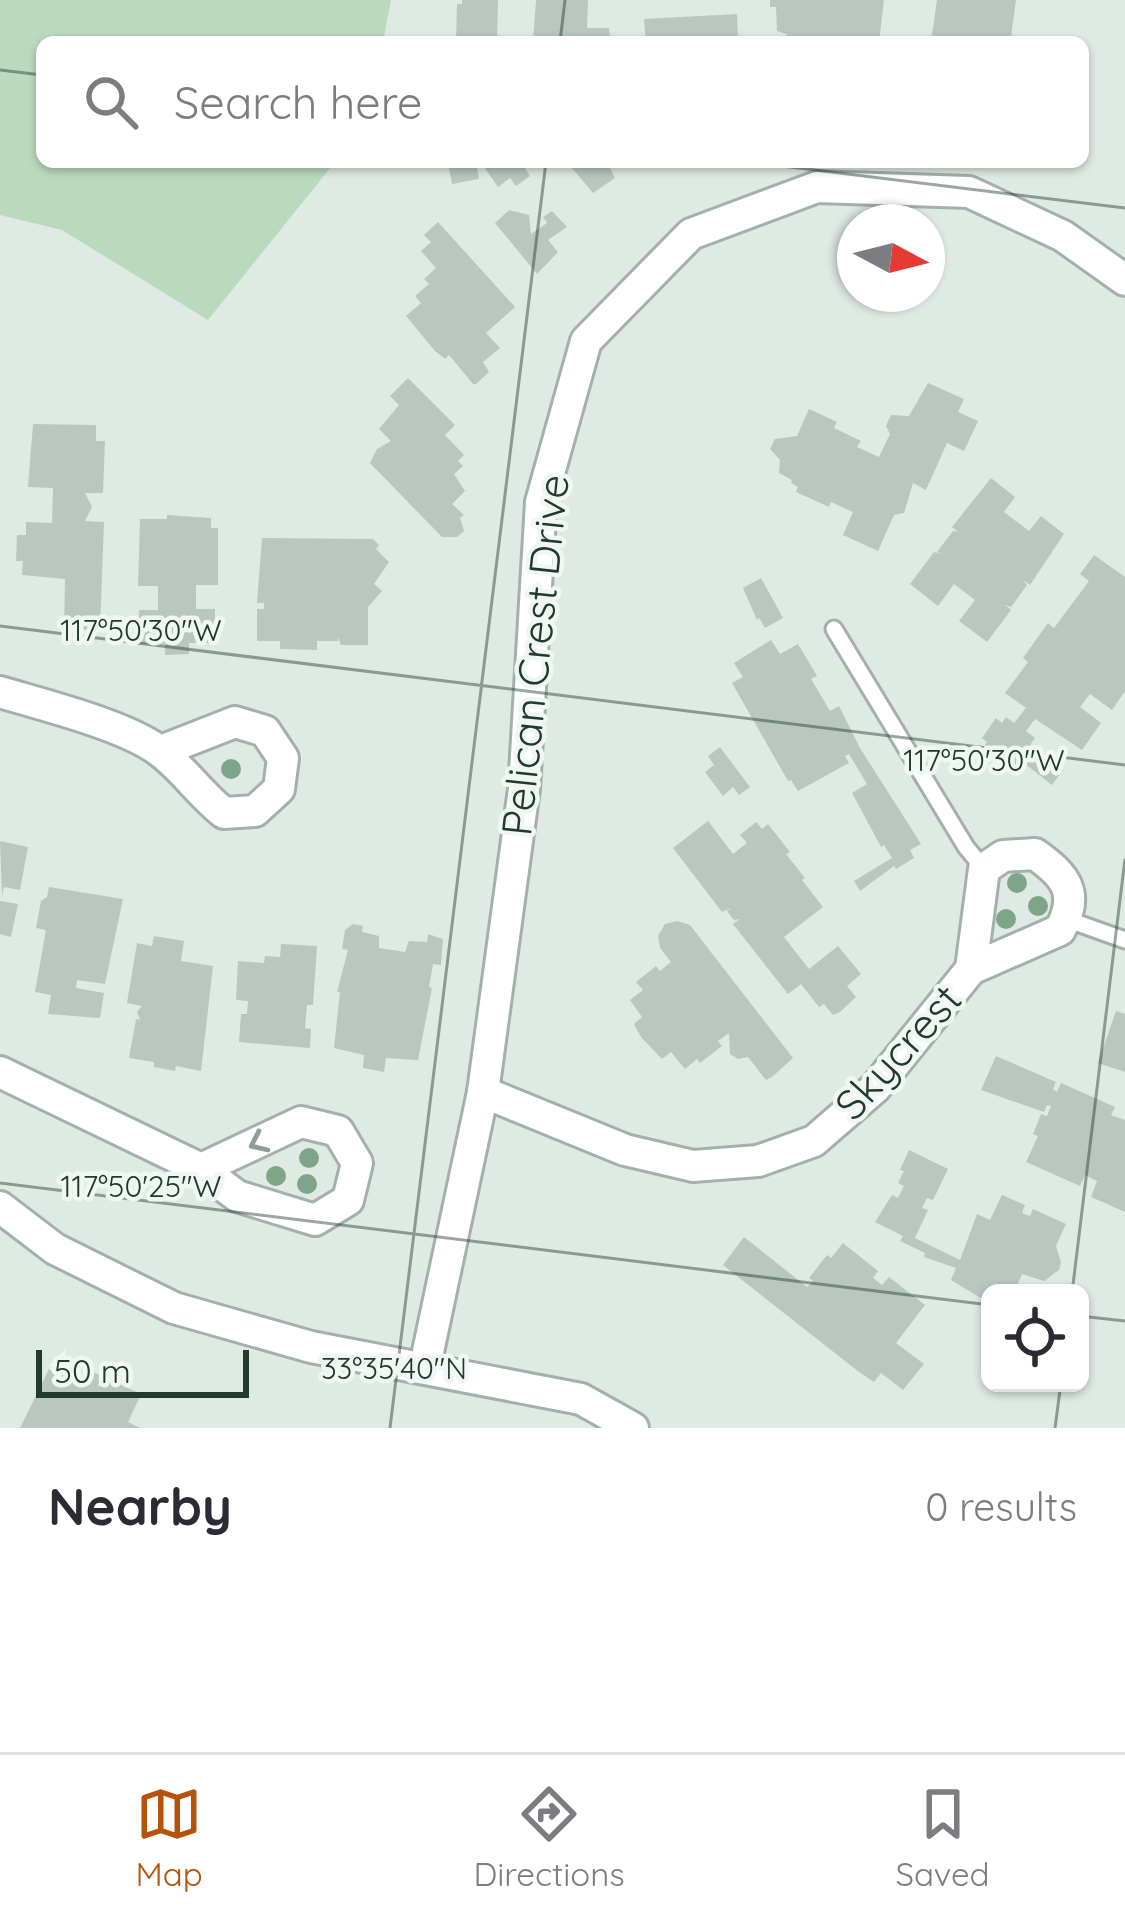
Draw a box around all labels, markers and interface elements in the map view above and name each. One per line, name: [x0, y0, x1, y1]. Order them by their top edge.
search box: [36, 36, 1089, 168]
icon: search: [78, 69, 144, 135]
text: Search here: [174, 74, 422, 130]
north arrow: [837, 204, 945, 312]
street label: Pelican Crest Drive: [489, 472, 580, 838]
text: 117°50'30"W: [60, 611, 222, 649]
text: 117°50'30"W: [903, 741, 1065, 779]
street label: Skycrest: [823, 973, 972, 1130]
one-way arrow: [249, 1129, 270, 1152]
text: 117°50'25"W: [61, 1167, 222, 1205]
map controls: [981, 1284, 1089, 1392]
button: locate: [981, 1284, 1089, 1392]
scale bar: [36, 1344, 249, 1397]
text: 33°35'40"N: [321, 1349, 467, 1387]
text: 50 m: [54, 1350, 131, 1391]
text: Nearby: [48, 1474, 232, 1538]
text: 0 results: [925, 1482, 1077, 1531]
tab: Map: [135, 1781, 203, 1894]
tab: Directions: [473, 1781, 625, 1894]
tab: Saved: [896, 1781, 990, 1894]

